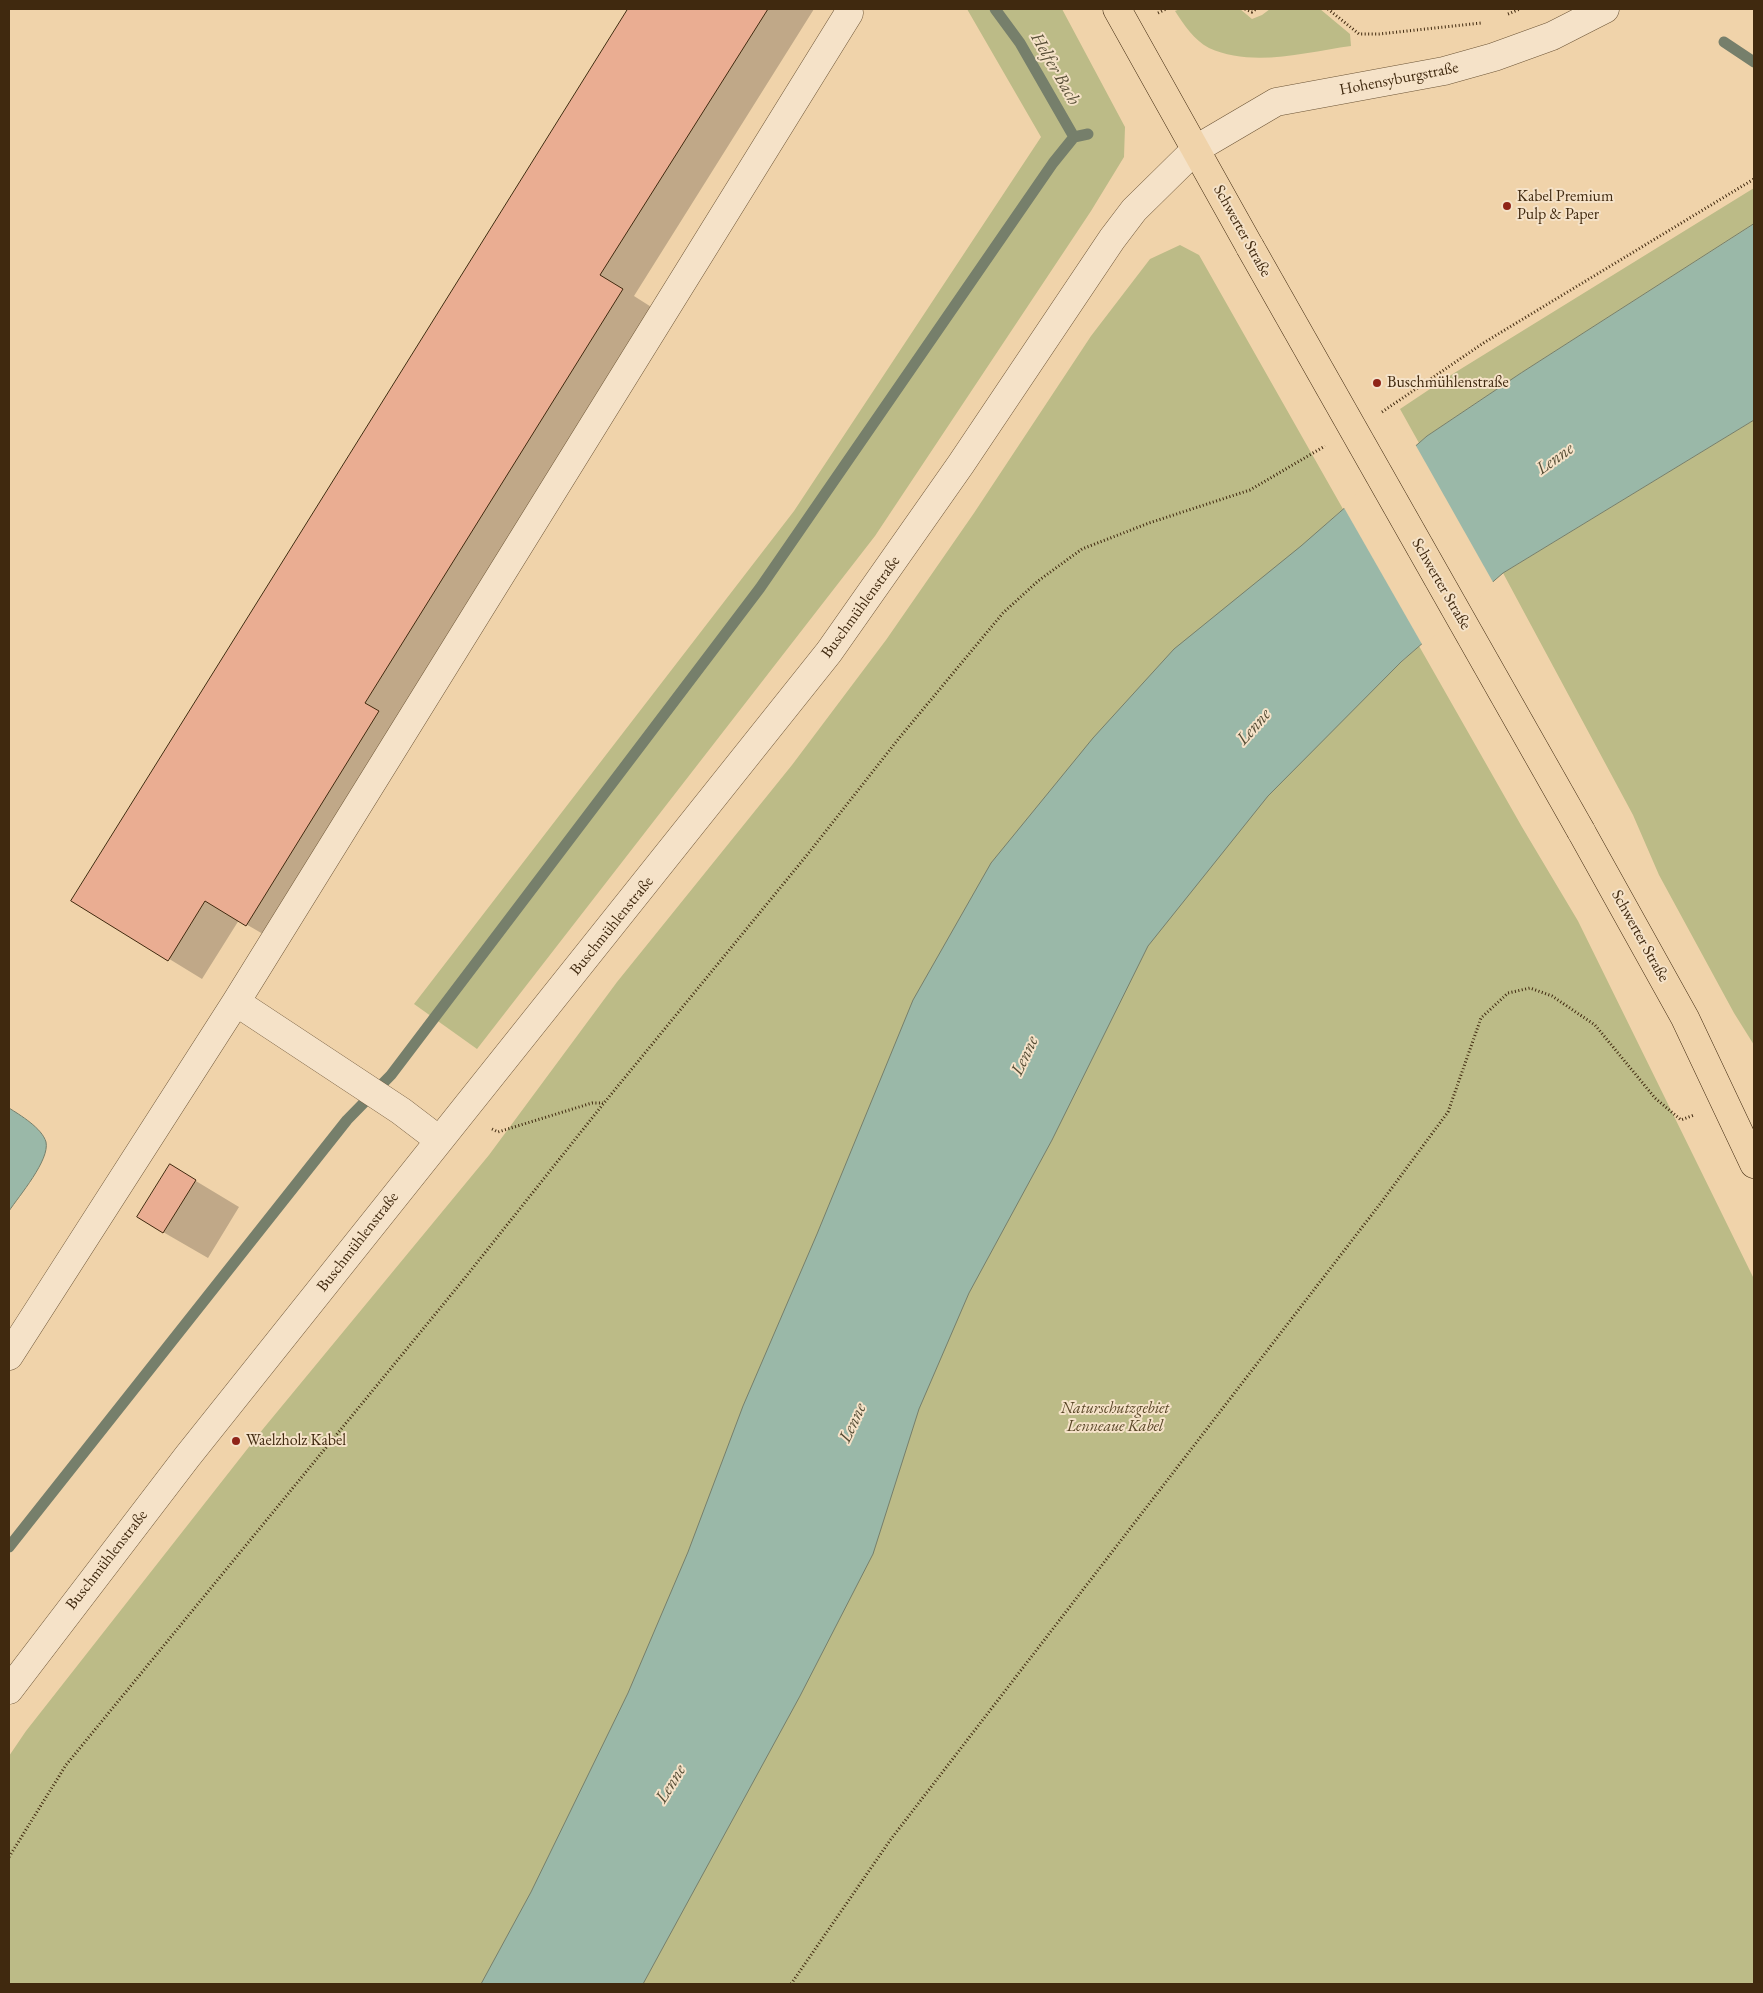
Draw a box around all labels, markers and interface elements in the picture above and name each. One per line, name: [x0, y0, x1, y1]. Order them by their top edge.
water label: Helfer Bach: [1026, 29, 1084, 109]
street label: Hohensyburgstraße: [1338, 58, 1460, 100]
street label: Schwerter Straße: [1209, 182, 1275, 280]
place label: Kabel Premium Pulp & Paper: [1517, 187, 1613, 225]
marker: Kabel Premium Pulp & Paper: [1501, 200, 1513, 212]
place label: Buschmühlenstraße: [1387, 373, 1509, 393]
marker: Buschmühlenstraße: [1371, 377, 1383, 389]
water label: Lenne: [1532, 438, 1578, 480]
street label: Schwerter Straße: [1407, 535, 1475, 633]
street label: Buschmühlenstraße: [817, 552, 905, 662]
water label: Lenne: [1232, 704, 1276, 750]
street label: Buschmühlenstraße: [566, 873, 658, 979]
street label: Schwerter Straße: [1607, 887, 1673, 985]
water label: Lenne: [1006, 1033, 1044, 1079]
street label: Buschmühlenstraße: [313, 1188, 403, 1296]
park label: Naturschutzgebiet Lenneaue Kabel: [1061, 1399, 1169, 1437]
water label: Lenne: [834, 1400, 872, 1446]
place label: Waelzholz Kabel: [246, 1431, 346, 1451]
marker: Waelzholz Kabel: [230, 1435, 242, 1447]
street label: Buschmühlenstraße: [62, 1506, 152, 1614]
water label: Lenne: [651, 1761, 691, 1807]

